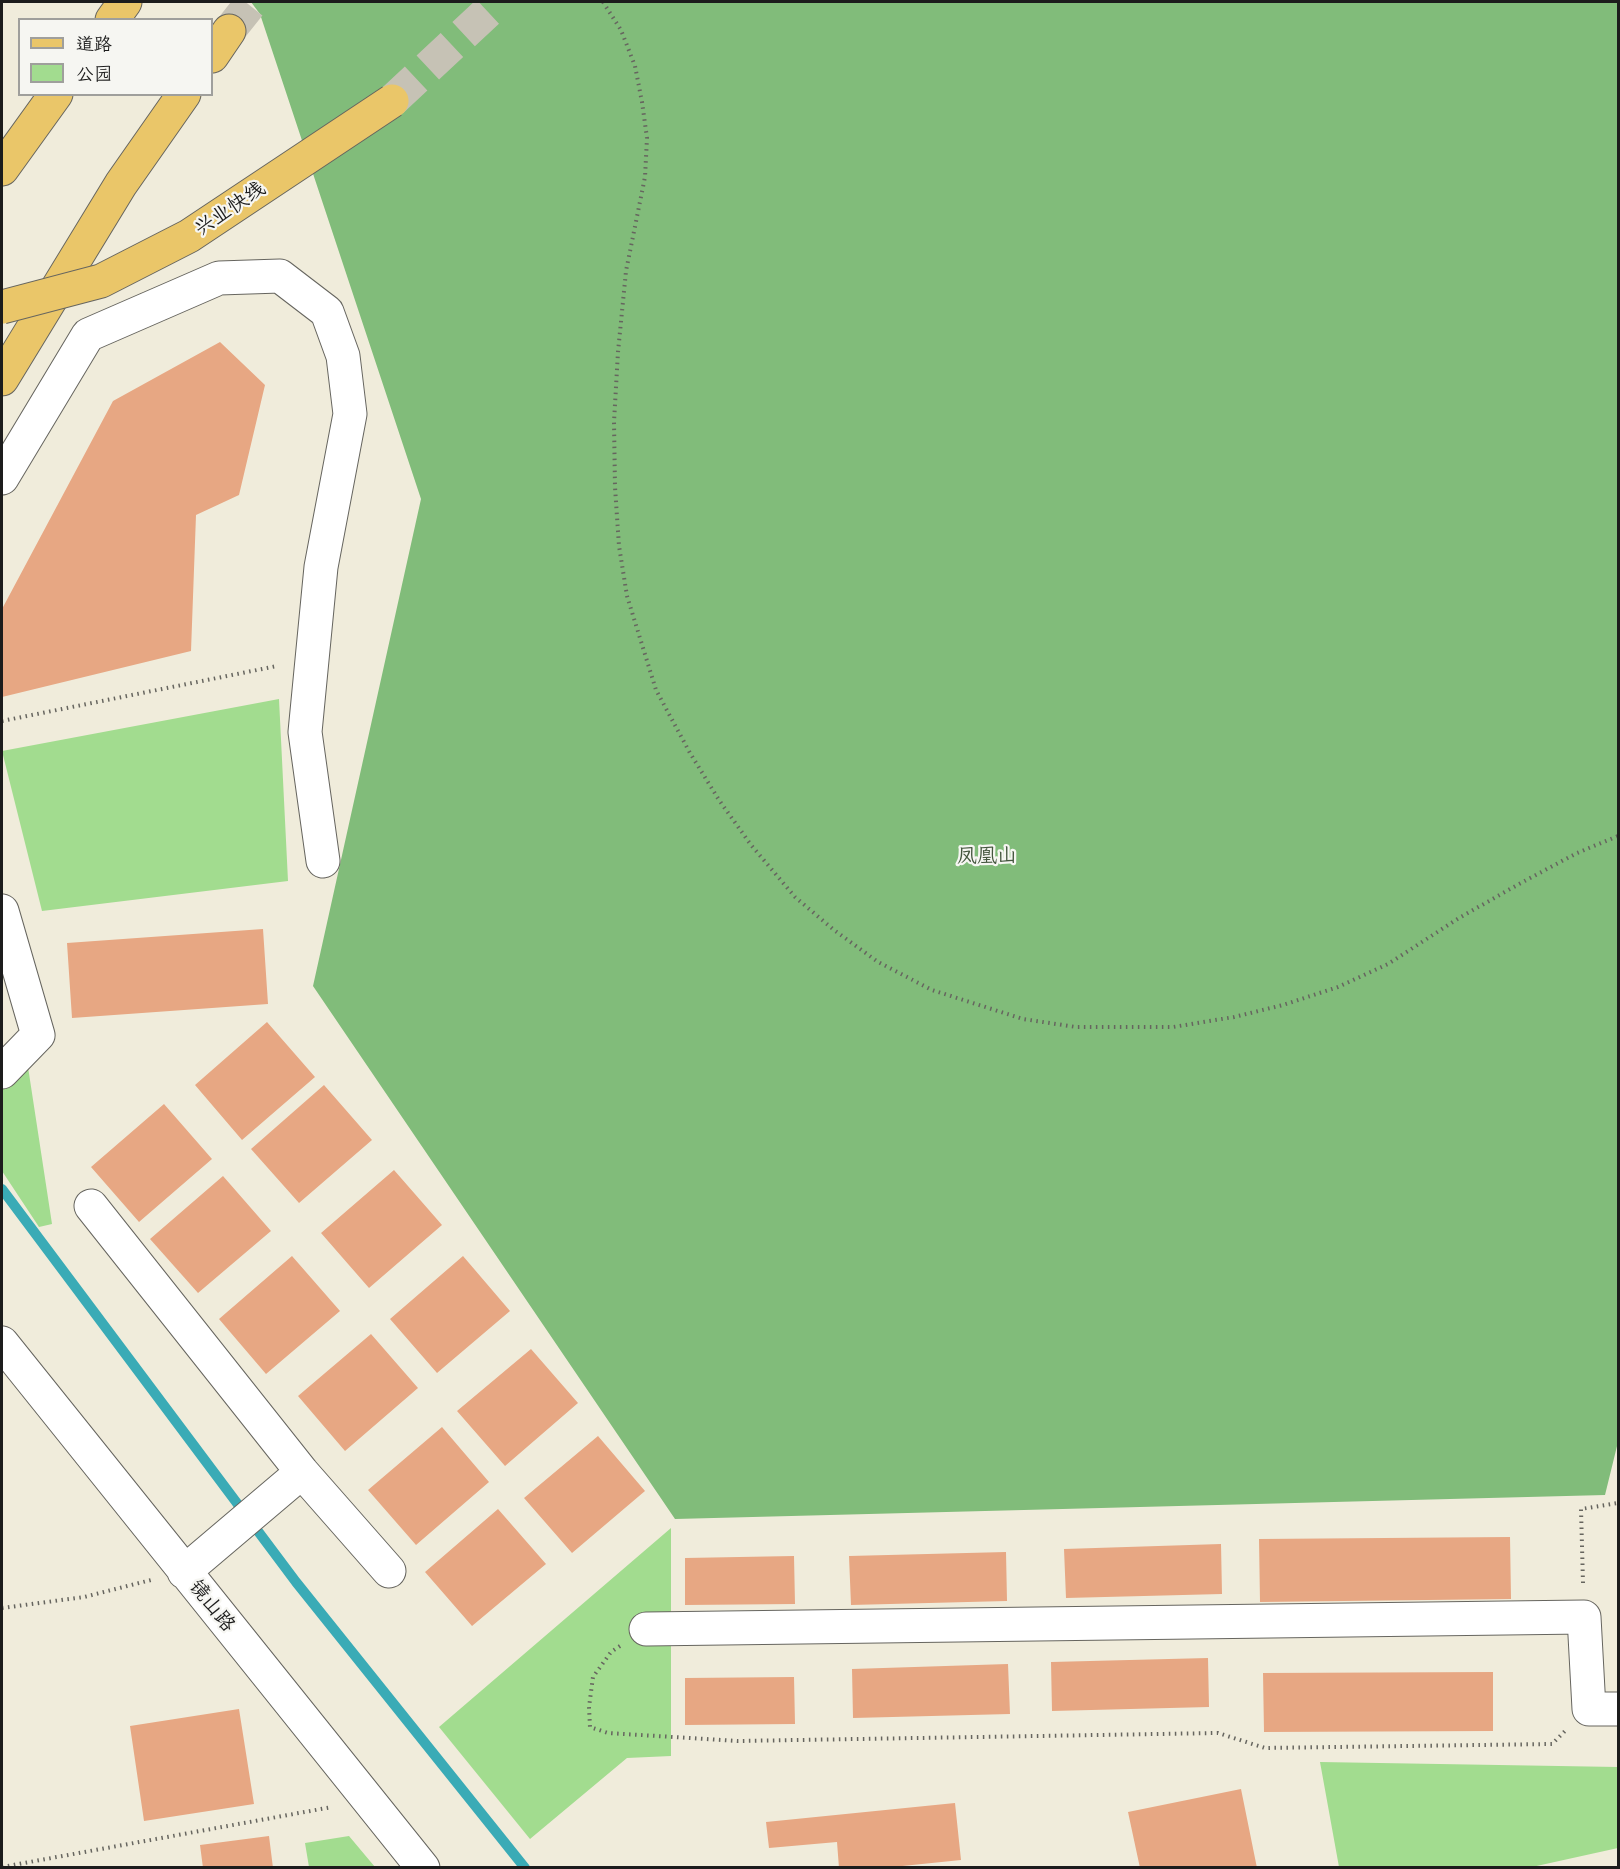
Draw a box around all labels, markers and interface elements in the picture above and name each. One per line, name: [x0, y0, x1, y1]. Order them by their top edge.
legend: [18, 18, 213, 96]
text: 道路: [76, 32, 112, 55]
text: 公园: [76, 62, 112, 85]
street label: 兴业快线: [190, 177, 270, 241]
park label: 凤凰山: [957, 844, 1017, 868]
street label: 镜山路: [184, 1575, 240, 1637]

